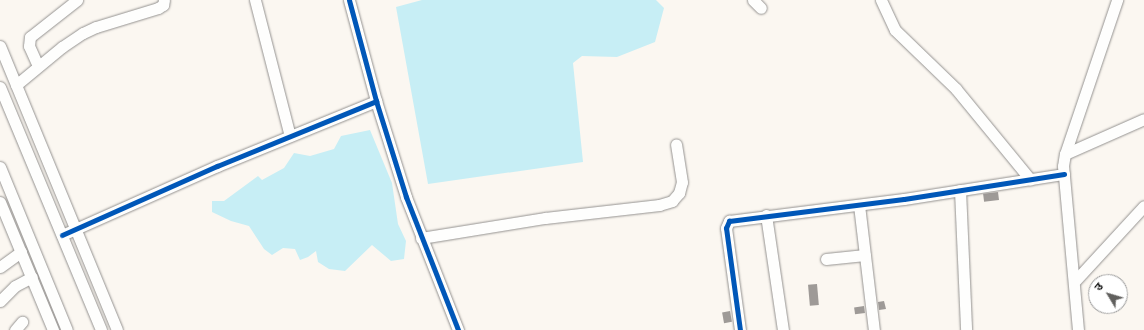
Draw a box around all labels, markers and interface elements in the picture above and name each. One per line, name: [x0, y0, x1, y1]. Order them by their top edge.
north arrow: [1088, 274, 1128, 314]
text: उ: [1092, 280, 1106, 293]

